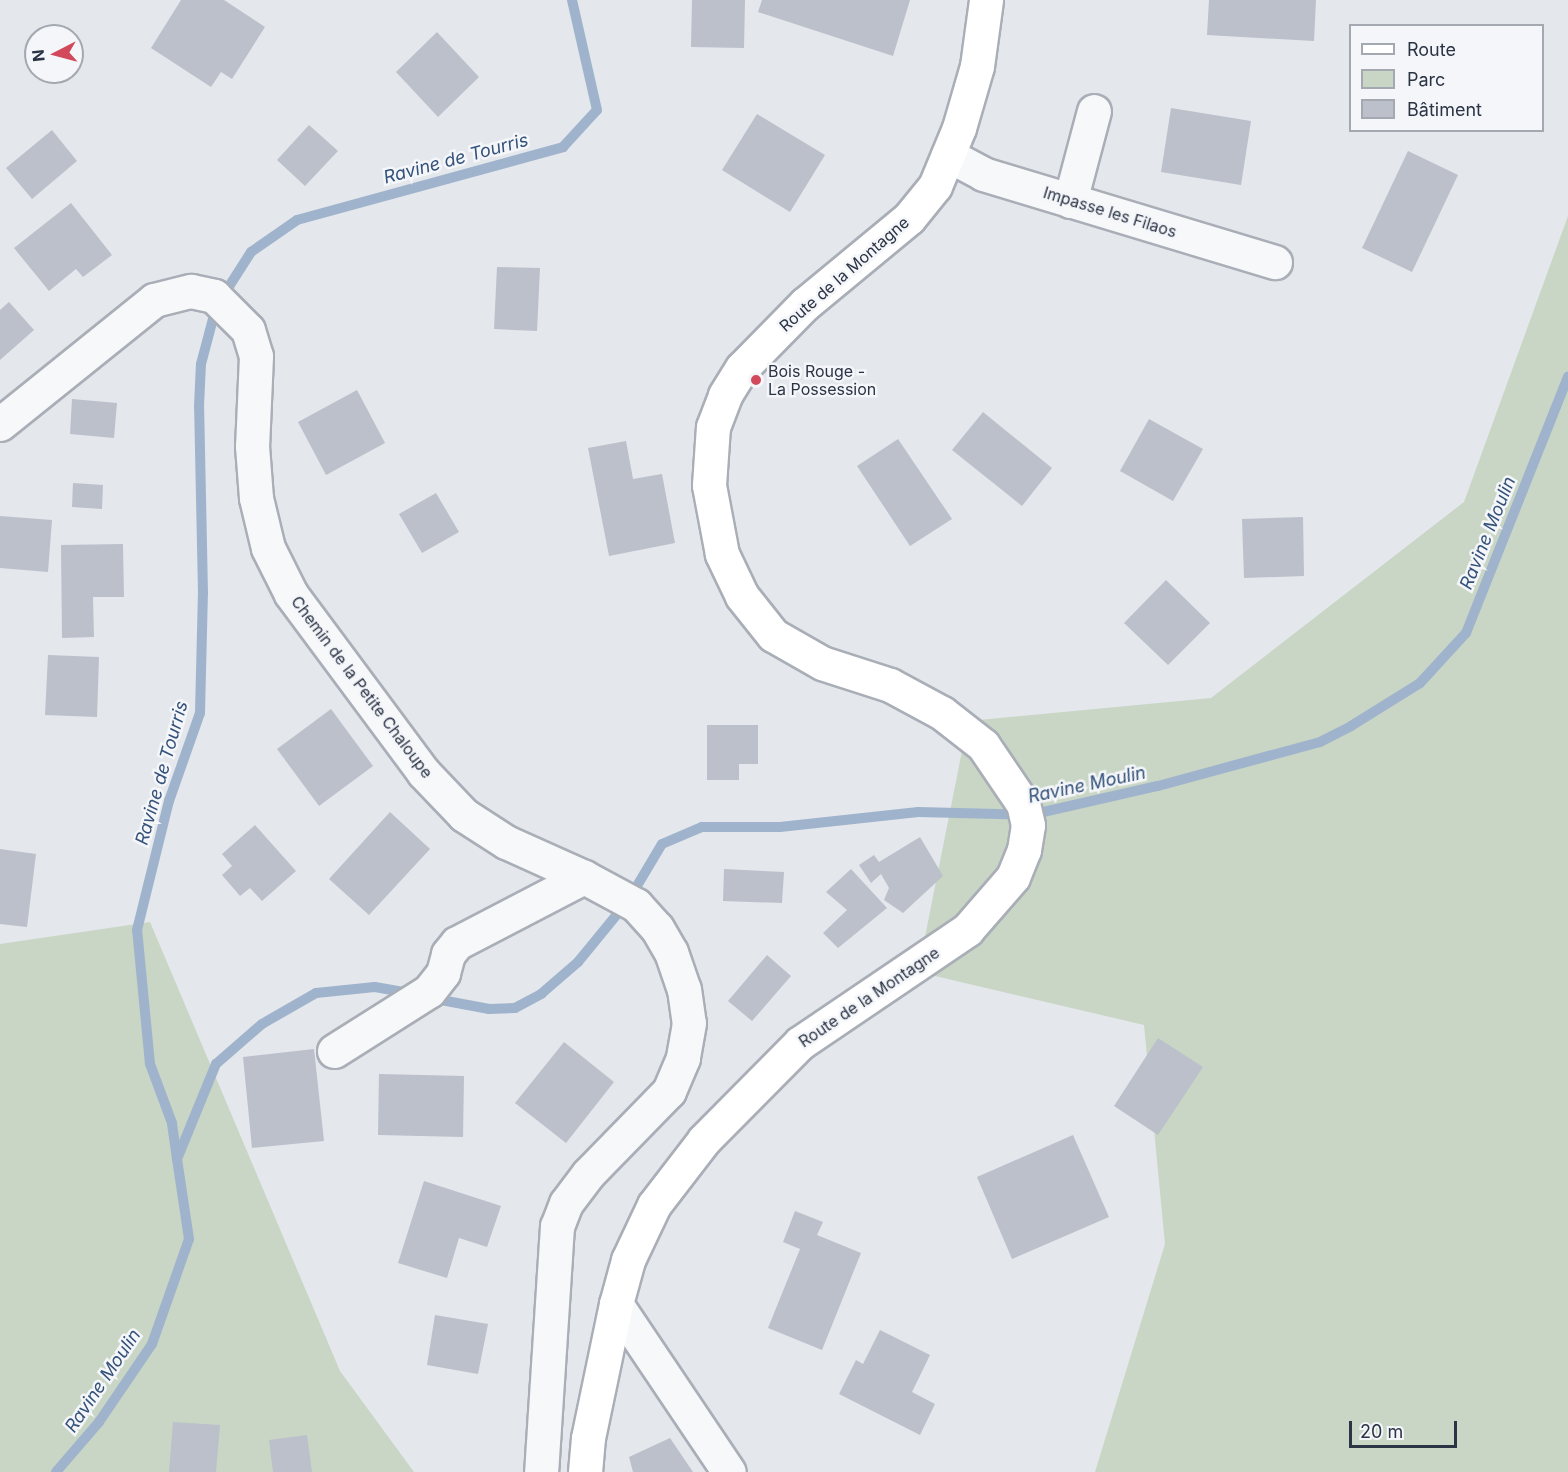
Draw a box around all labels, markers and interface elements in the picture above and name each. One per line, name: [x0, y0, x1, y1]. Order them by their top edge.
north arrow: [24, 24, 84, 84]
legend: [1349, 24, 1544, 132]
text: Route: [1407, 39, 1456, 60]
text: N: [28, 49, 49, 63]
text: Parc: [1407, 69, 1445, 90]
text: Bâtiment: [1407, 99, 1482, 120]
water label: Ravine de Tourris: [381, 129, 531, 189]
street label: Impasse les Filaos: [1041, 183, 1179, 241]
street label: Route de la Montagne: [775, 212, 913, 336]
place label: Bois Rouge - La Possession: [768, 361, 876, 399]
marker: Bois Rouge - La Possession: [749, 373, 763, 387]
water label: Ravine Moulin: [1456, 473, 1520, 593]
street label: Chemin de la Petite Chaloupe: [287, 592, 437, 782]
water label: Ravine de Tourris: [131, 699, 193, 847]
water label: Ravine Moulin: [1026, 762, 1148, 808]
street label: Route de la Montagne: [795, 943, 943, 1051]
water label: Ravine Moulin: [61, 1325, 145, 1437]
scale bar: [1352, 1409, 1460, 1447]
text: 20 m: [1360, 1421, 1403, 1442]

